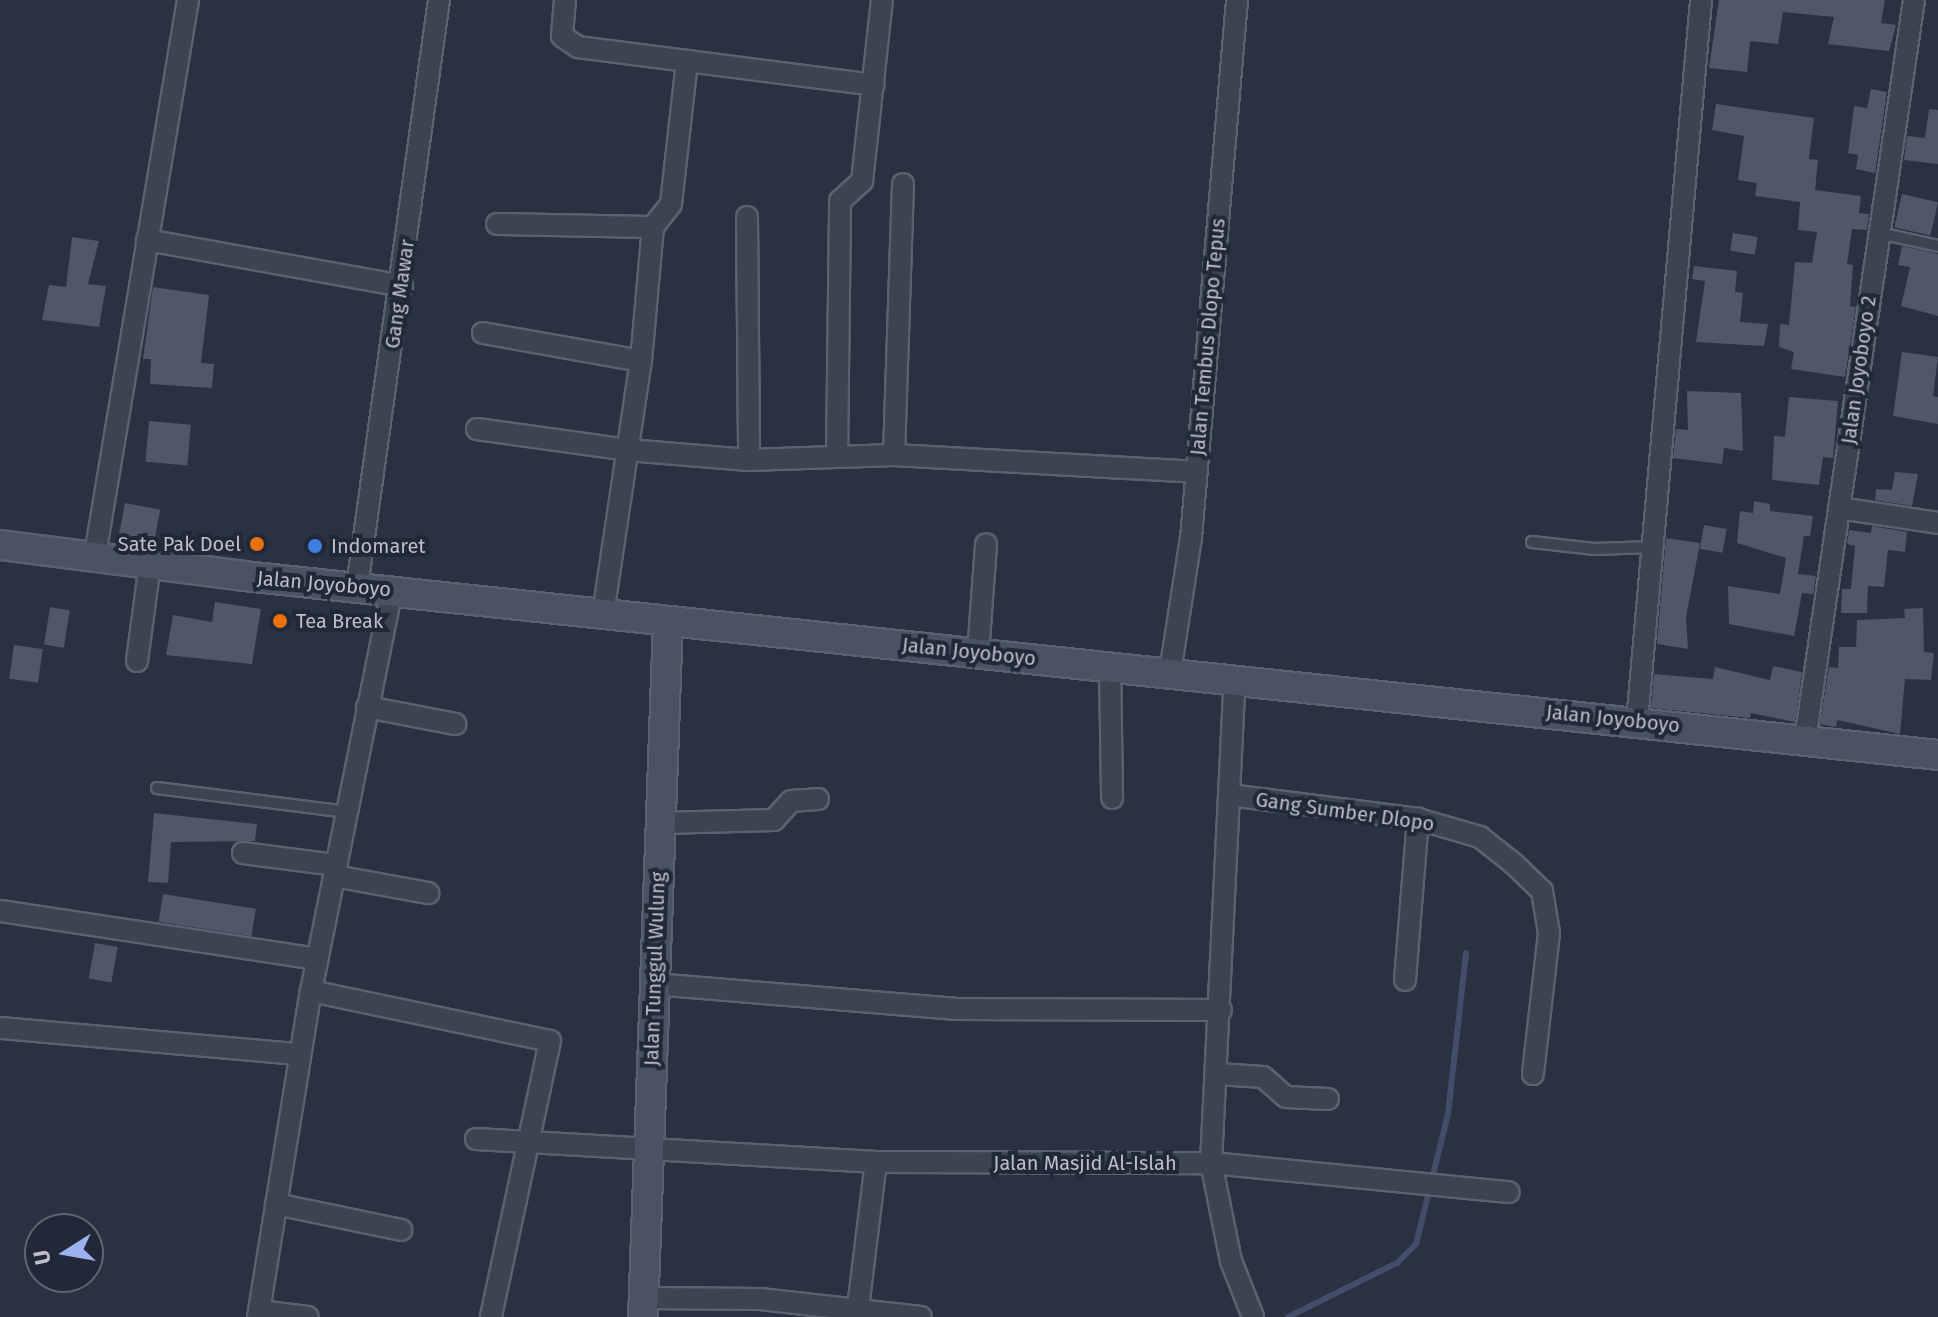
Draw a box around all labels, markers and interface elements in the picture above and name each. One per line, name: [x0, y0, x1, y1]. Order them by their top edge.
street label: Jalan Tembus Dlopo Tepus: [1186, 217, 1230, 457]
street label: Gang Mawar: [380, 238, 420, 350]
street label: Jalan Joyoboyo 2: [1837, 294, 1881, 446]
place label: Sate Pak Doel: [118, 532, 241, 556]
place label: Indomaret: [331, 534, 426, 558]
marker: Sate Pak Doel: [248, 535, 266, 553]
marker: Indomaret: [306, 537, 324, 555]
street label: Jalan Joyoboyo: [256, 566, 392, 602]
place label: Tea Break: [296, 609, 383, 633]
marker: Tea Break: [271, 612, 289, 630]
street label: Jalan Joyoboyo: [901, 633, 1037, 671]
street label: Jalan Joyoboyo: [1545, 700, 1681, 738]
street label: Gang Sumber Dlopo: [1254, 788, 1436, 836]
street label: Jalan Tunggul Wulung: [640, 871, 670, 1067]
street label: Jalan Masjid Al-Islah: [993, 1151, 1177, 1175]
north arrow: [24, 1213, 104, 1293]
text: U: [27, 1248, 57, 1267]

